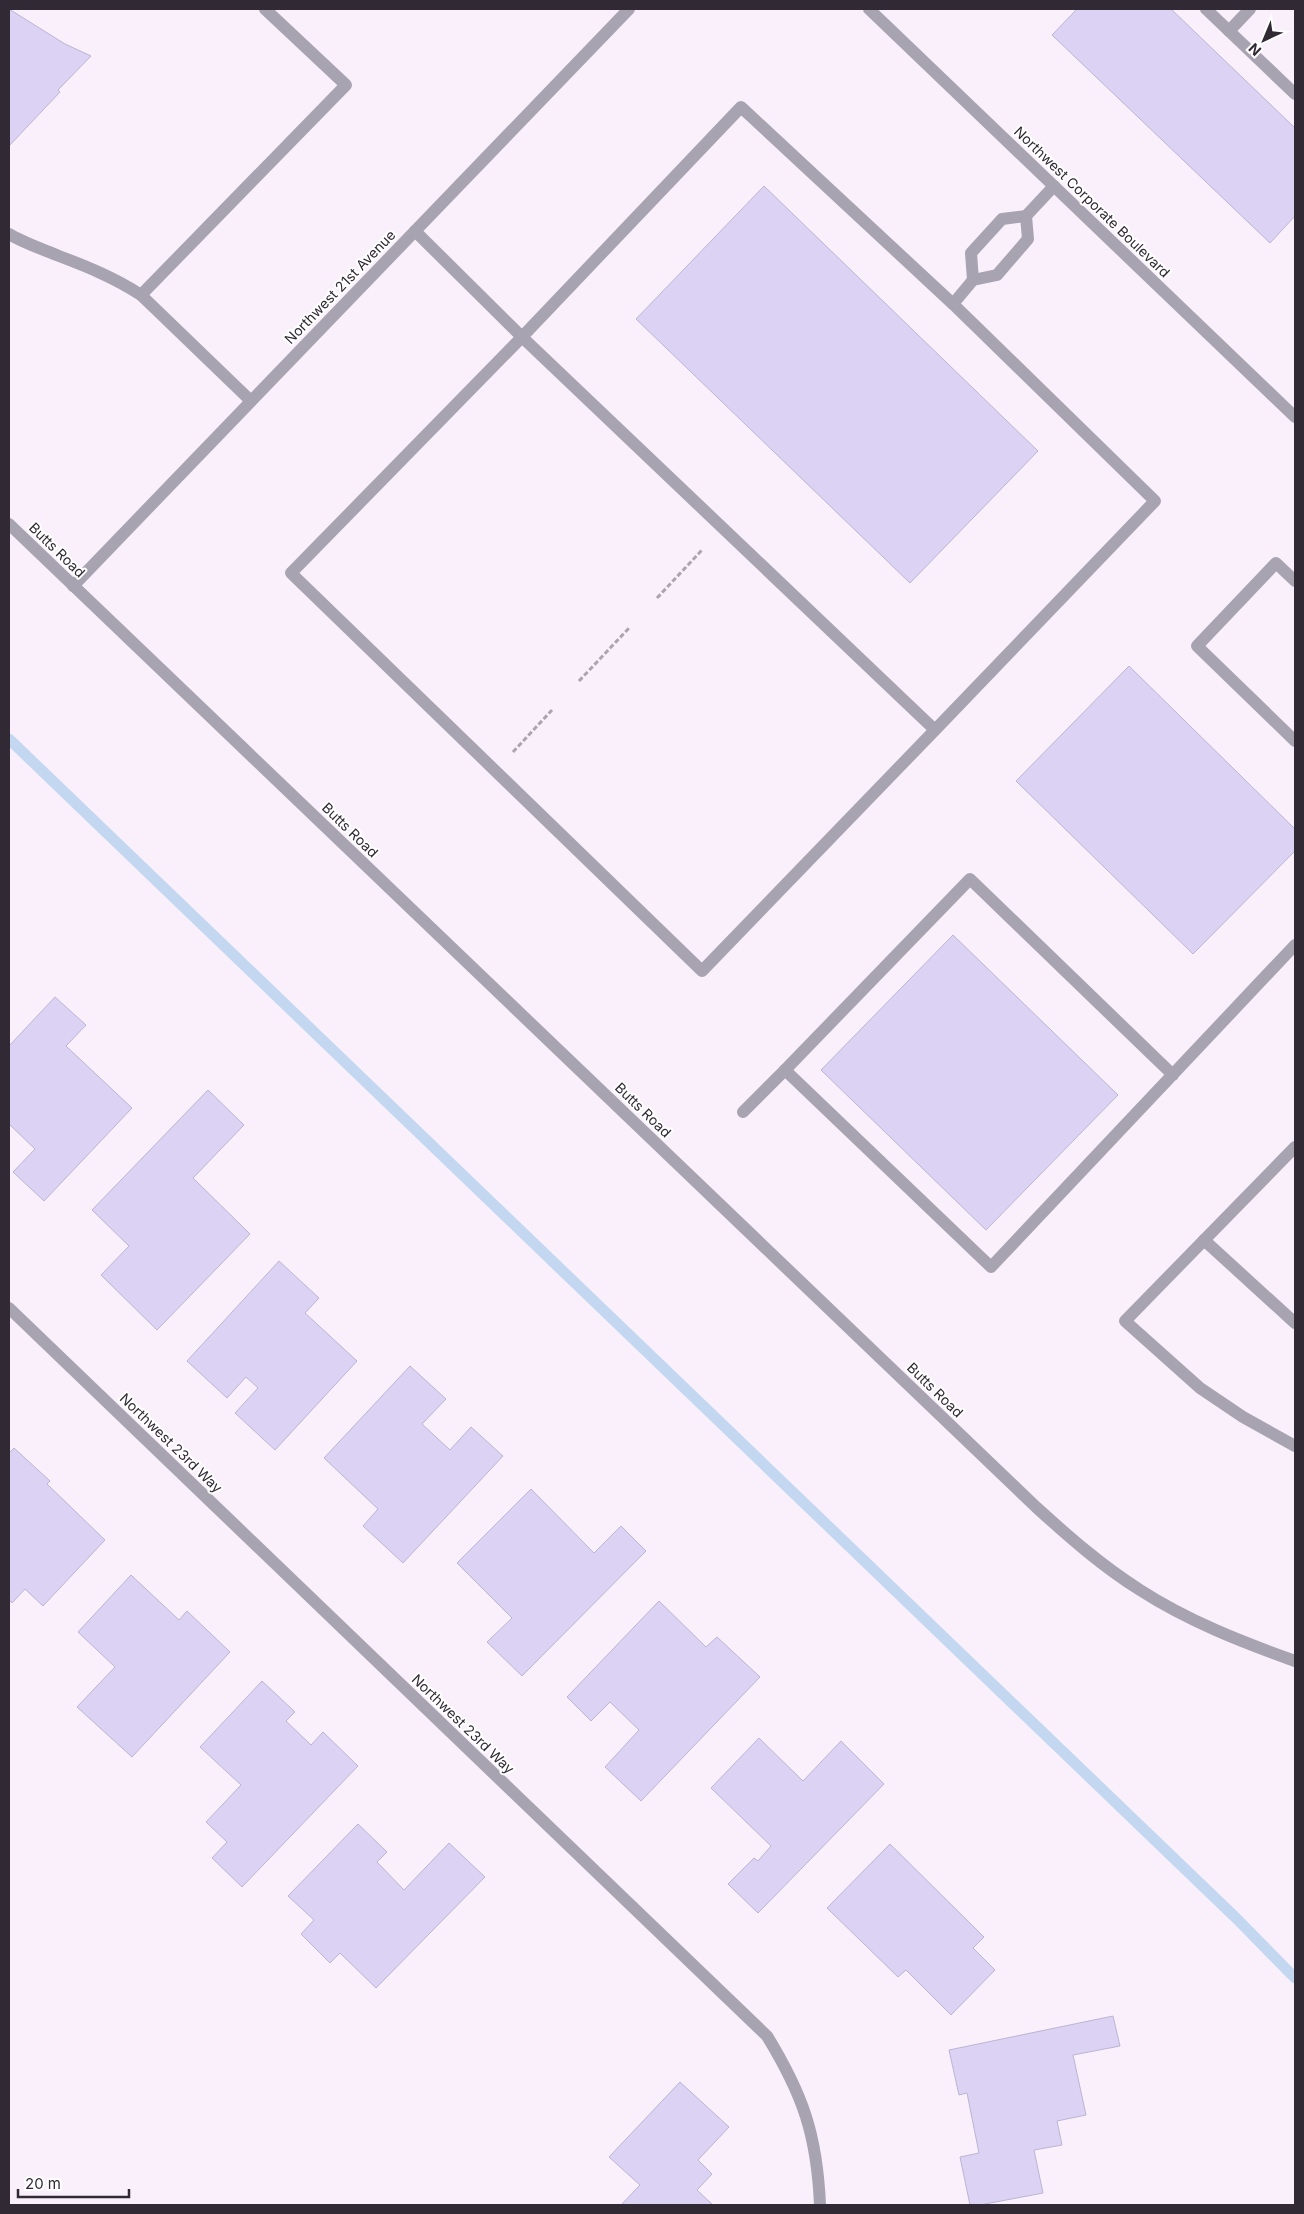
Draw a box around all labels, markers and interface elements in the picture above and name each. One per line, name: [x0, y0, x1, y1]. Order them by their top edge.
north arrow: [1239, 15, 1289, 65]
text: N: [1245, 40, 1264, 60]
street label: Northwest Corporate Boulevard: [1011, 123, 1174, 281]
street label: Northwest 21st Avenue: [281, 226, 399, 347]
street label: Butts Road: [26, 519, 89, 580]
street label: Butts Road: [319, 799, 382, 860]
street label: Butts Road: [612, 1079, 675, 1140]
street label: Butts Road: [904, 1359, 967, 1420]
street label: Northwest 23rd Way: [117, 1389, 226, 1496]
street label: Northwest 23rd Way: [409, 1670, 518, 1777]
scale bar: [18, 2166, 129, 2198]
text: 20 m: [25, 2174, 61, 2193]

